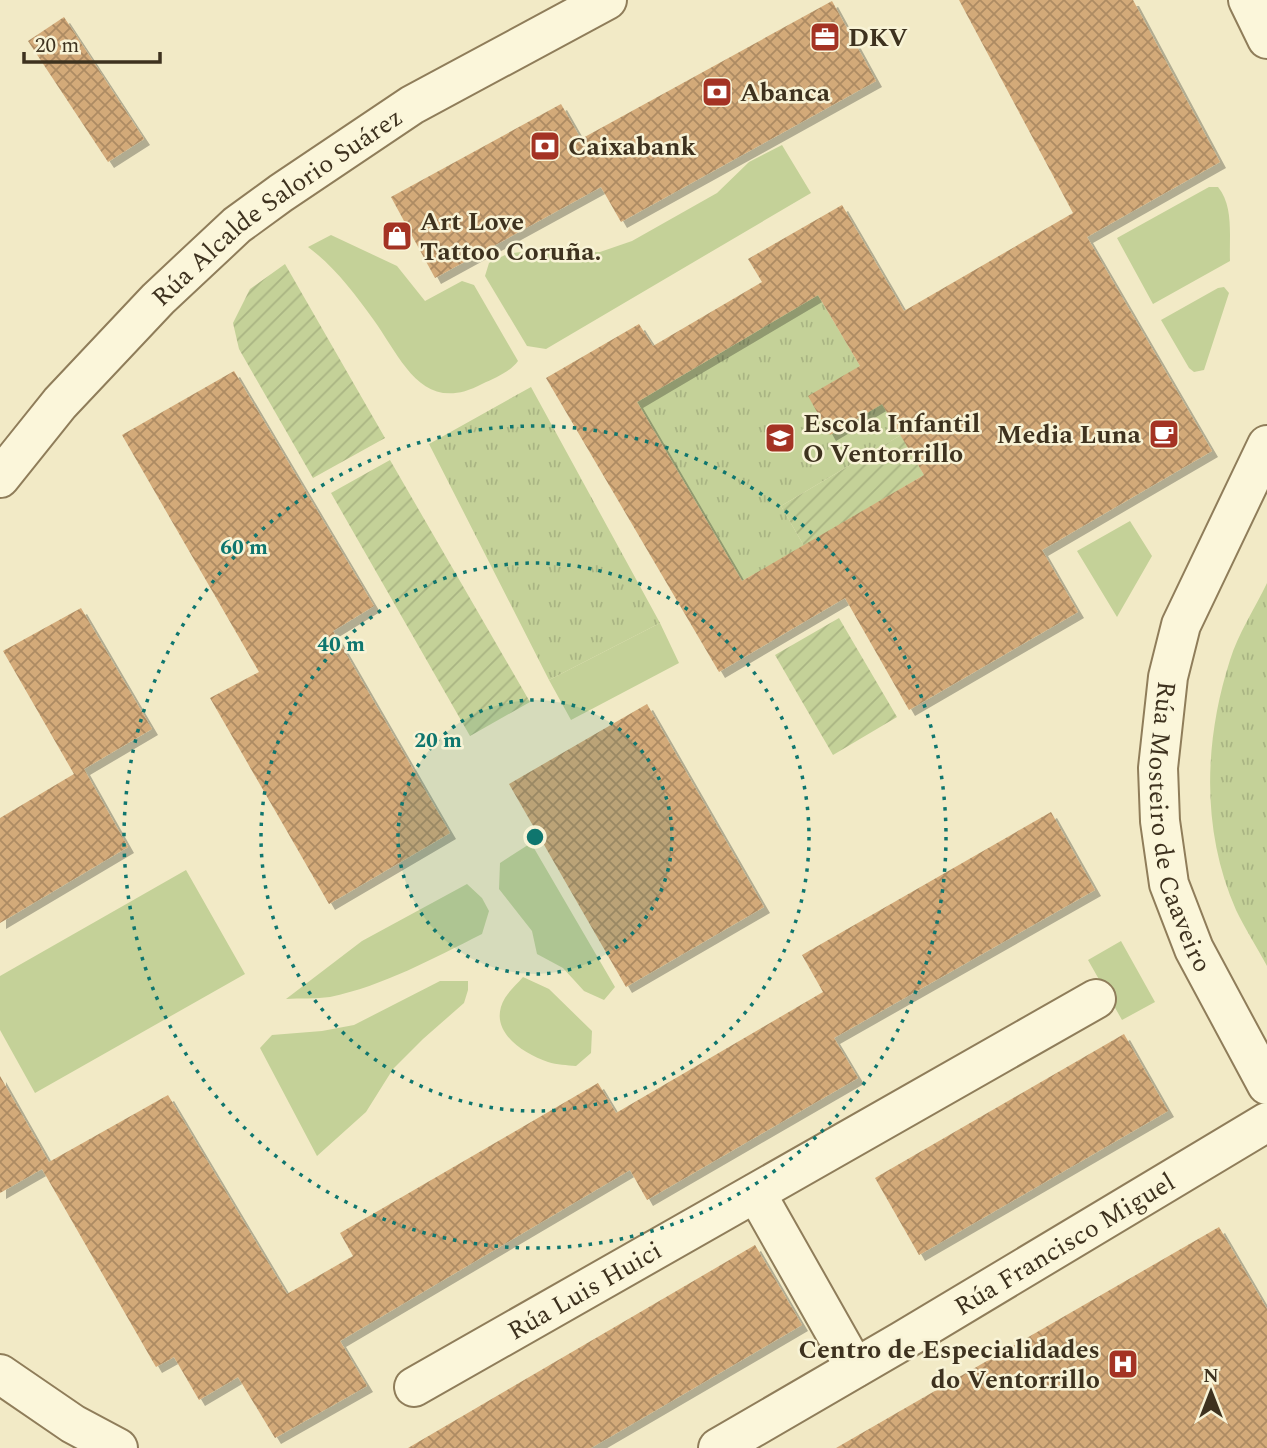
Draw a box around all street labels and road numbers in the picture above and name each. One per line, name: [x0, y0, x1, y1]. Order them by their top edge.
street label: Rúa Alcalde Salorio Suárez: [143, 98, 411, 317]
street label: Rúa Mosteiro de Caaveiro: [1137, 679, 1222, 980]
street label: Rúa Francisco Miguel: [947, 1163, 1183, 1326]
street label: Rúa Luis Huici: [500, 1231, 670, 1351]

